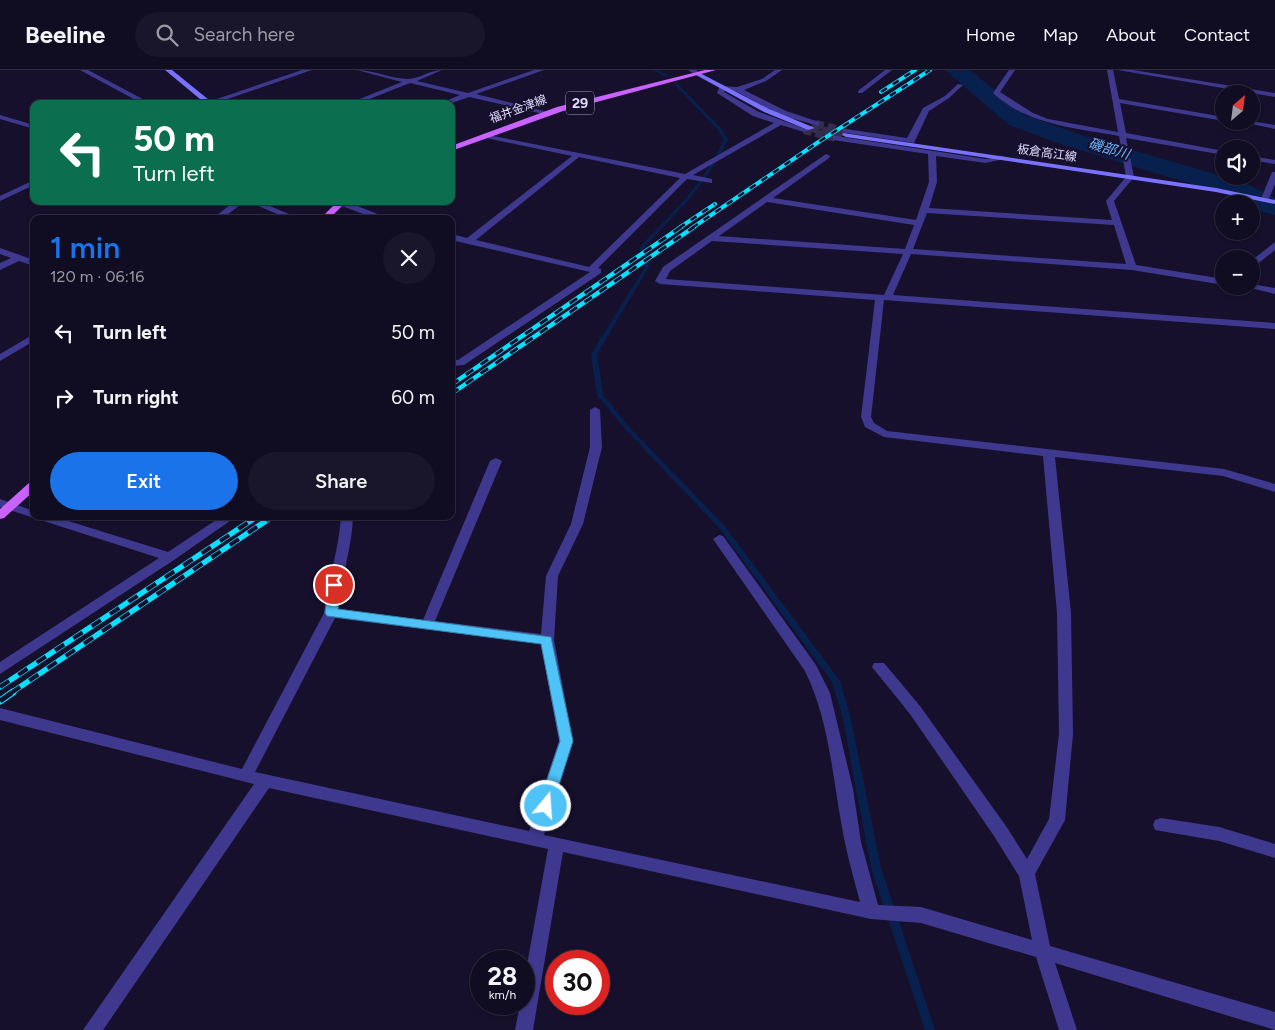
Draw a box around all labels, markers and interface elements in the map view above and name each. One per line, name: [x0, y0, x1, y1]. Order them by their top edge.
search box: [135, 12, 485, 57]
text: Beeline: [25, 20, 105, 49]
icon: search: [153, 21, 181, 49]
text: Search here: [193, 23, 295, 46]
text: Home: [966, 24, 1015, 46]
text: Map: [1043, 24, 1078, 46]
text: About: [1106, 24, 1156, 46]
text: Contact: [1184, 24, 1250, 46]
north arrow: [1215, 85, 1260, 130]
map controls: [1215, 85, 1260, 295]
street label: 福井金津線: [487, 92, 549, 126]
road number: 29: [566, 92, 594, 114]
text: 50 m: [133, 118, 215, 160]
icon: left: [50, 120, 115, 185]
water label: 磯部川: [1086, 135, 1133, 164]
button: sound: [1215, 140, 1260, 185]
street label: 板倉高江線: [1016, 142, 1078, 164]
text: Turn left: [133, 160, 215, 187]
button: +: [1215, 195, 1260, 240]
text: 1 min: [50, 229, 120, 266]
button: close: [383, 232, 435, 284]
button: −: [1215, 250, 1260, 295]
text: 120 m · 06:16: [50, 267, 144, 286]
icon: left: [50, 319, 78, 347]
text: Turn left: [93, 321, 167, 344]
text: 50 m: [391, 321, 435, 344]
icon: right: [50, 384, 78, 412]
text: Turn right: [93, 386, 179, 409]
text: 60 m: [391, 386, 435, 409]
button: Exit: [50, 452, 238, 510]
button: Share: [248, 452, 435, 510]
pin: [313, 564, 355, 606]
icon: arrive: [320, 571, 348, 599]
position arrow: [519, 779, 571, 831]
speed limit sign: 30: [545, 950, 610, 1015]
text: 28: [488, 961, 517, 991]
text: km/h: [489, 988, 516, 1002]

